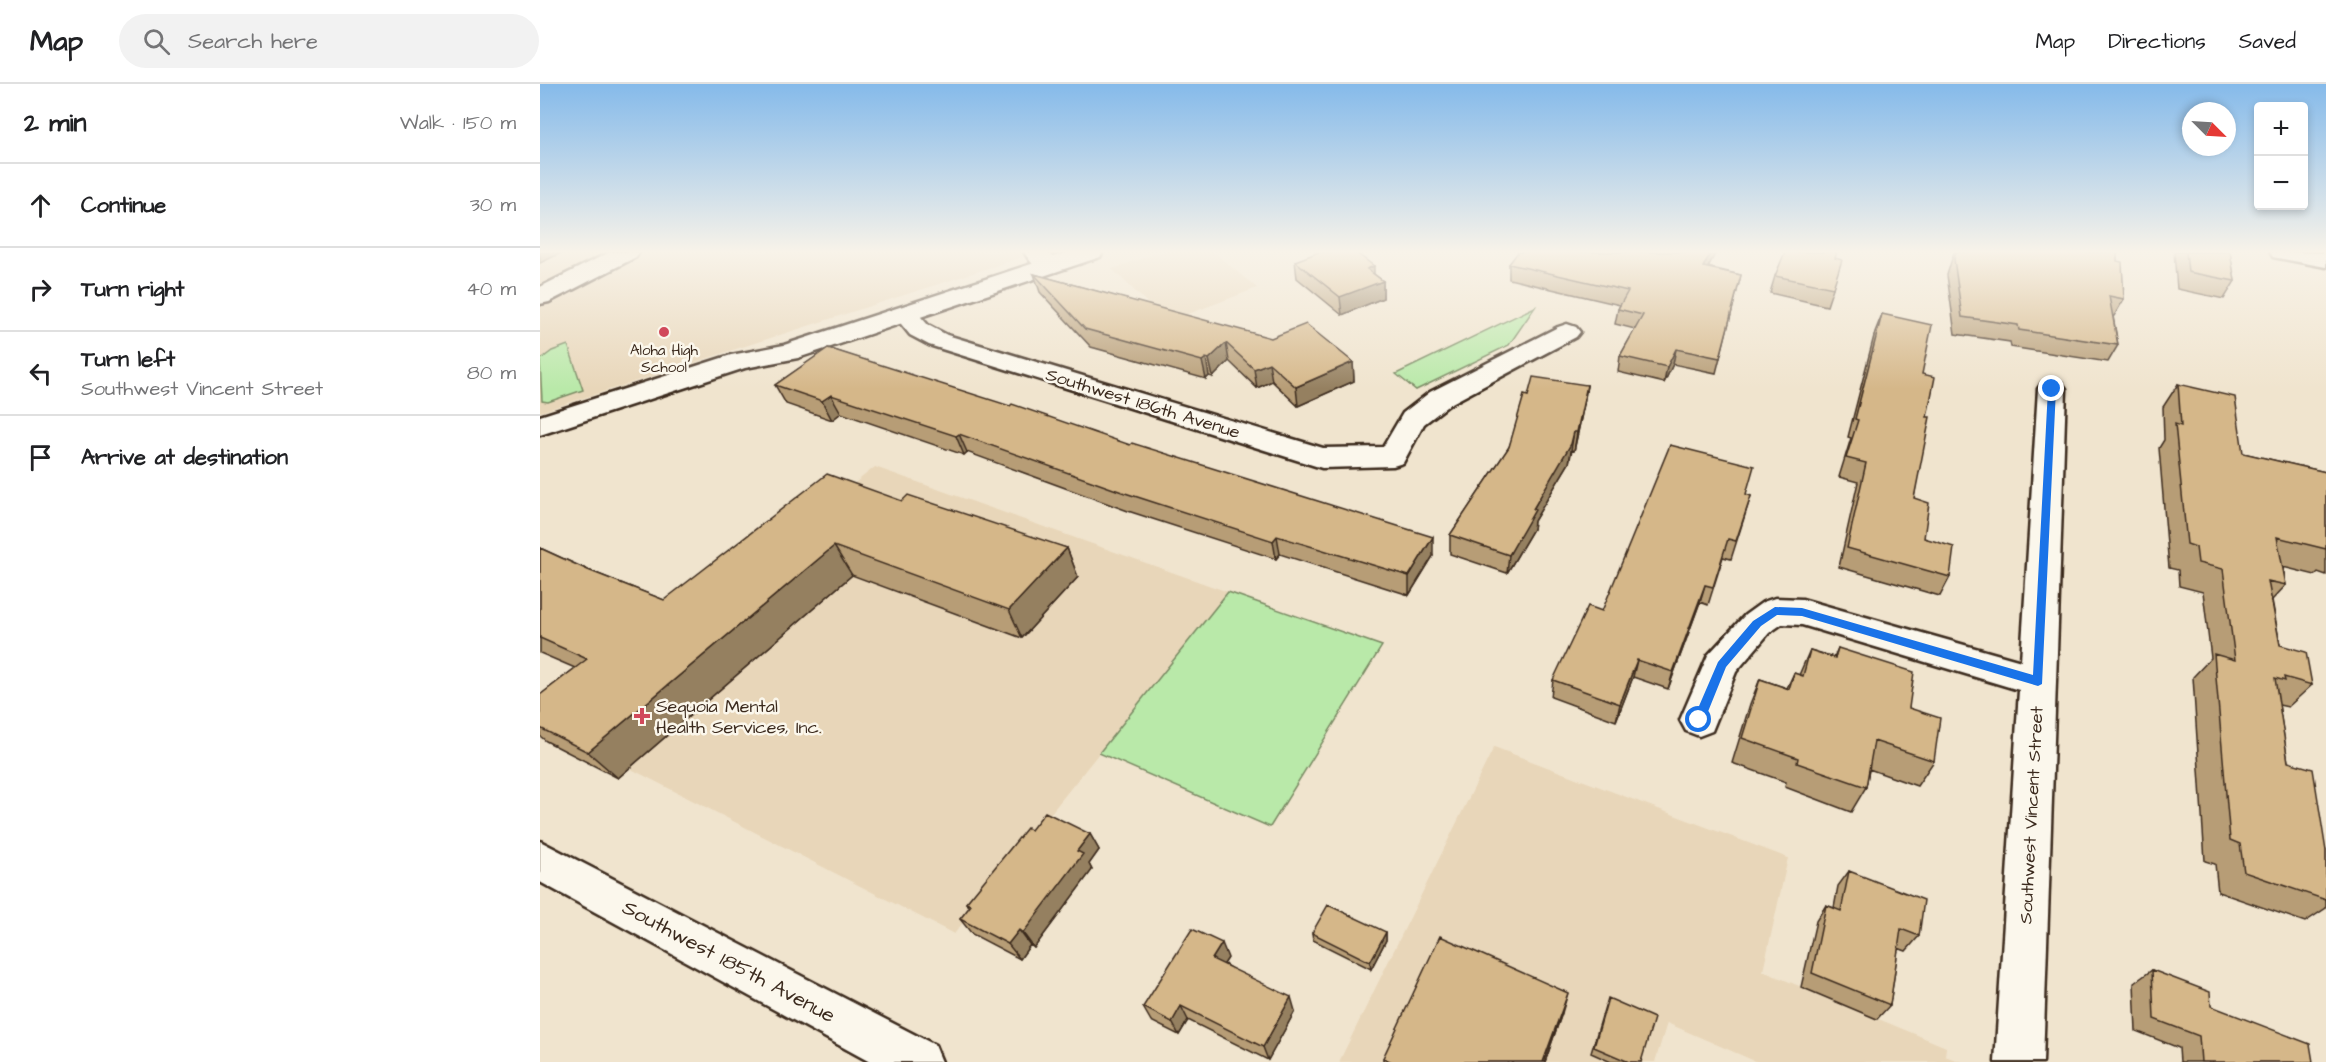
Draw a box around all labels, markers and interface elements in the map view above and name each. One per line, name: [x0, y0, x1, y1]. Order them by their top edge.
search box: [119, 14, 539, 68]
text: Map: [30, 22, 83, 61]
icon: search: [140, 25, 173, 58]
text: Search here: [188, 26, 318, 57]
text: Map: [2035, 27, 2075, 56]
text: Directions: [2108, 27, 2206, 56]
text: Saved: [2239, 27, 2296, 56]
north arrow: [2182, 102, 2236, 156]
map controls: [2254, 102, 2308, 210]
button: +: [2254, 102, 2308, 156]
text: 2 min: [24, 105, 86, 141]
text: Walk · 150 m: [400, 109, 516, 137]
button: −: [2254, 156, 2308, 210]
icon: ahead: [24, 189, 57, 222]
text: Continue: [81, 190, 166, 221]
text: 30 m: [470, 191, 516, 219]
icon: right: [24, 273, 57, 306]
text: Turn right: [81, 274, 184, 305]
text: 40 m: [466, 275, 516, 303]
marker: Aloha High School: [657, 325, 671, 339]
place label: Aloha High School: [630, 340, 699, 378]
text: Turn left: [81, 344, 175, 375]
icon: left: [24, 357, 57, 390]
text: 80 m: [467, 359, 516, 387]
street label: Southwest 186th Avenue: [1043, 362, 1243, 445]
text: Southwest Vincent Street: [81, 375, 323, 403]
route end: [2038, 375, 2064, 401]
icon: arrive: [24, 441, 57, 474]
text: Arrive at destination: [81, 442, 288, 473]
place label: Sequoia Mental Health Services, Inc.: [656, 694, 822, 740]
street label: Southwest Vincent Street: [2013, 705, 2050, 925]
route start: [1685, 706, 1711, 732]
marker: Sequoia Mental Health Services, Inc.: [633, 707, 651, 725]
street label: Southwest 185th Avenue: [617, 893, 840, 1030]

